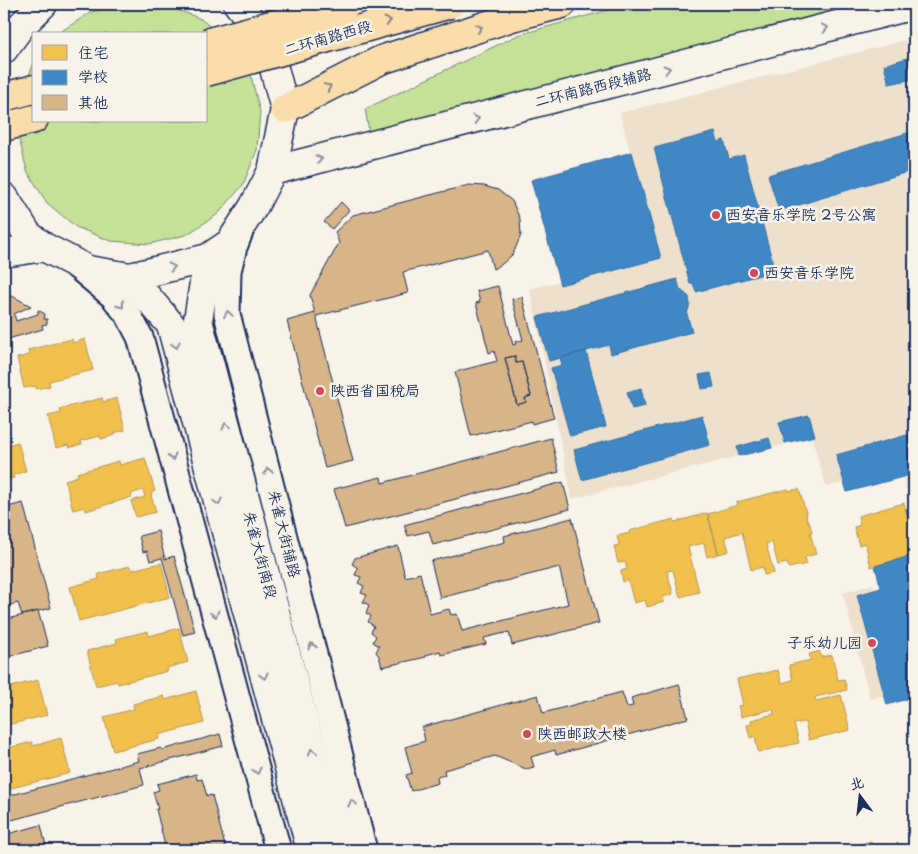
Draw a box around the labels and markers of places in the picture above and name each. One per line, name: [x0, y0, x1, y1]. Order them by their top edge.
place label: 西安音乐学院 2号公寓: [726, 202, 877, 225]
marker: 西安音乐学院 2号公寓: [710, 209, 722, 221]
place label: 西安音乐学院: [764, 260, 854, 283]
marker: 西安音乐学院: [748, 267, 760, 279]
place label: 陕西省国税局: [330, 378, 420, 401]
marker: 陕西省国税局: [314, 385, 326, 397]
place label: 子乐幼儿园: [787, 630, 862, 653]
marker: 子乐幼儿园: [866, 637, 878, 649]
place label: 陕西邮政大楼: [537, 721, 627, 744]
marker: 陕西邮政大楼: [521, 728, 533, 740]

